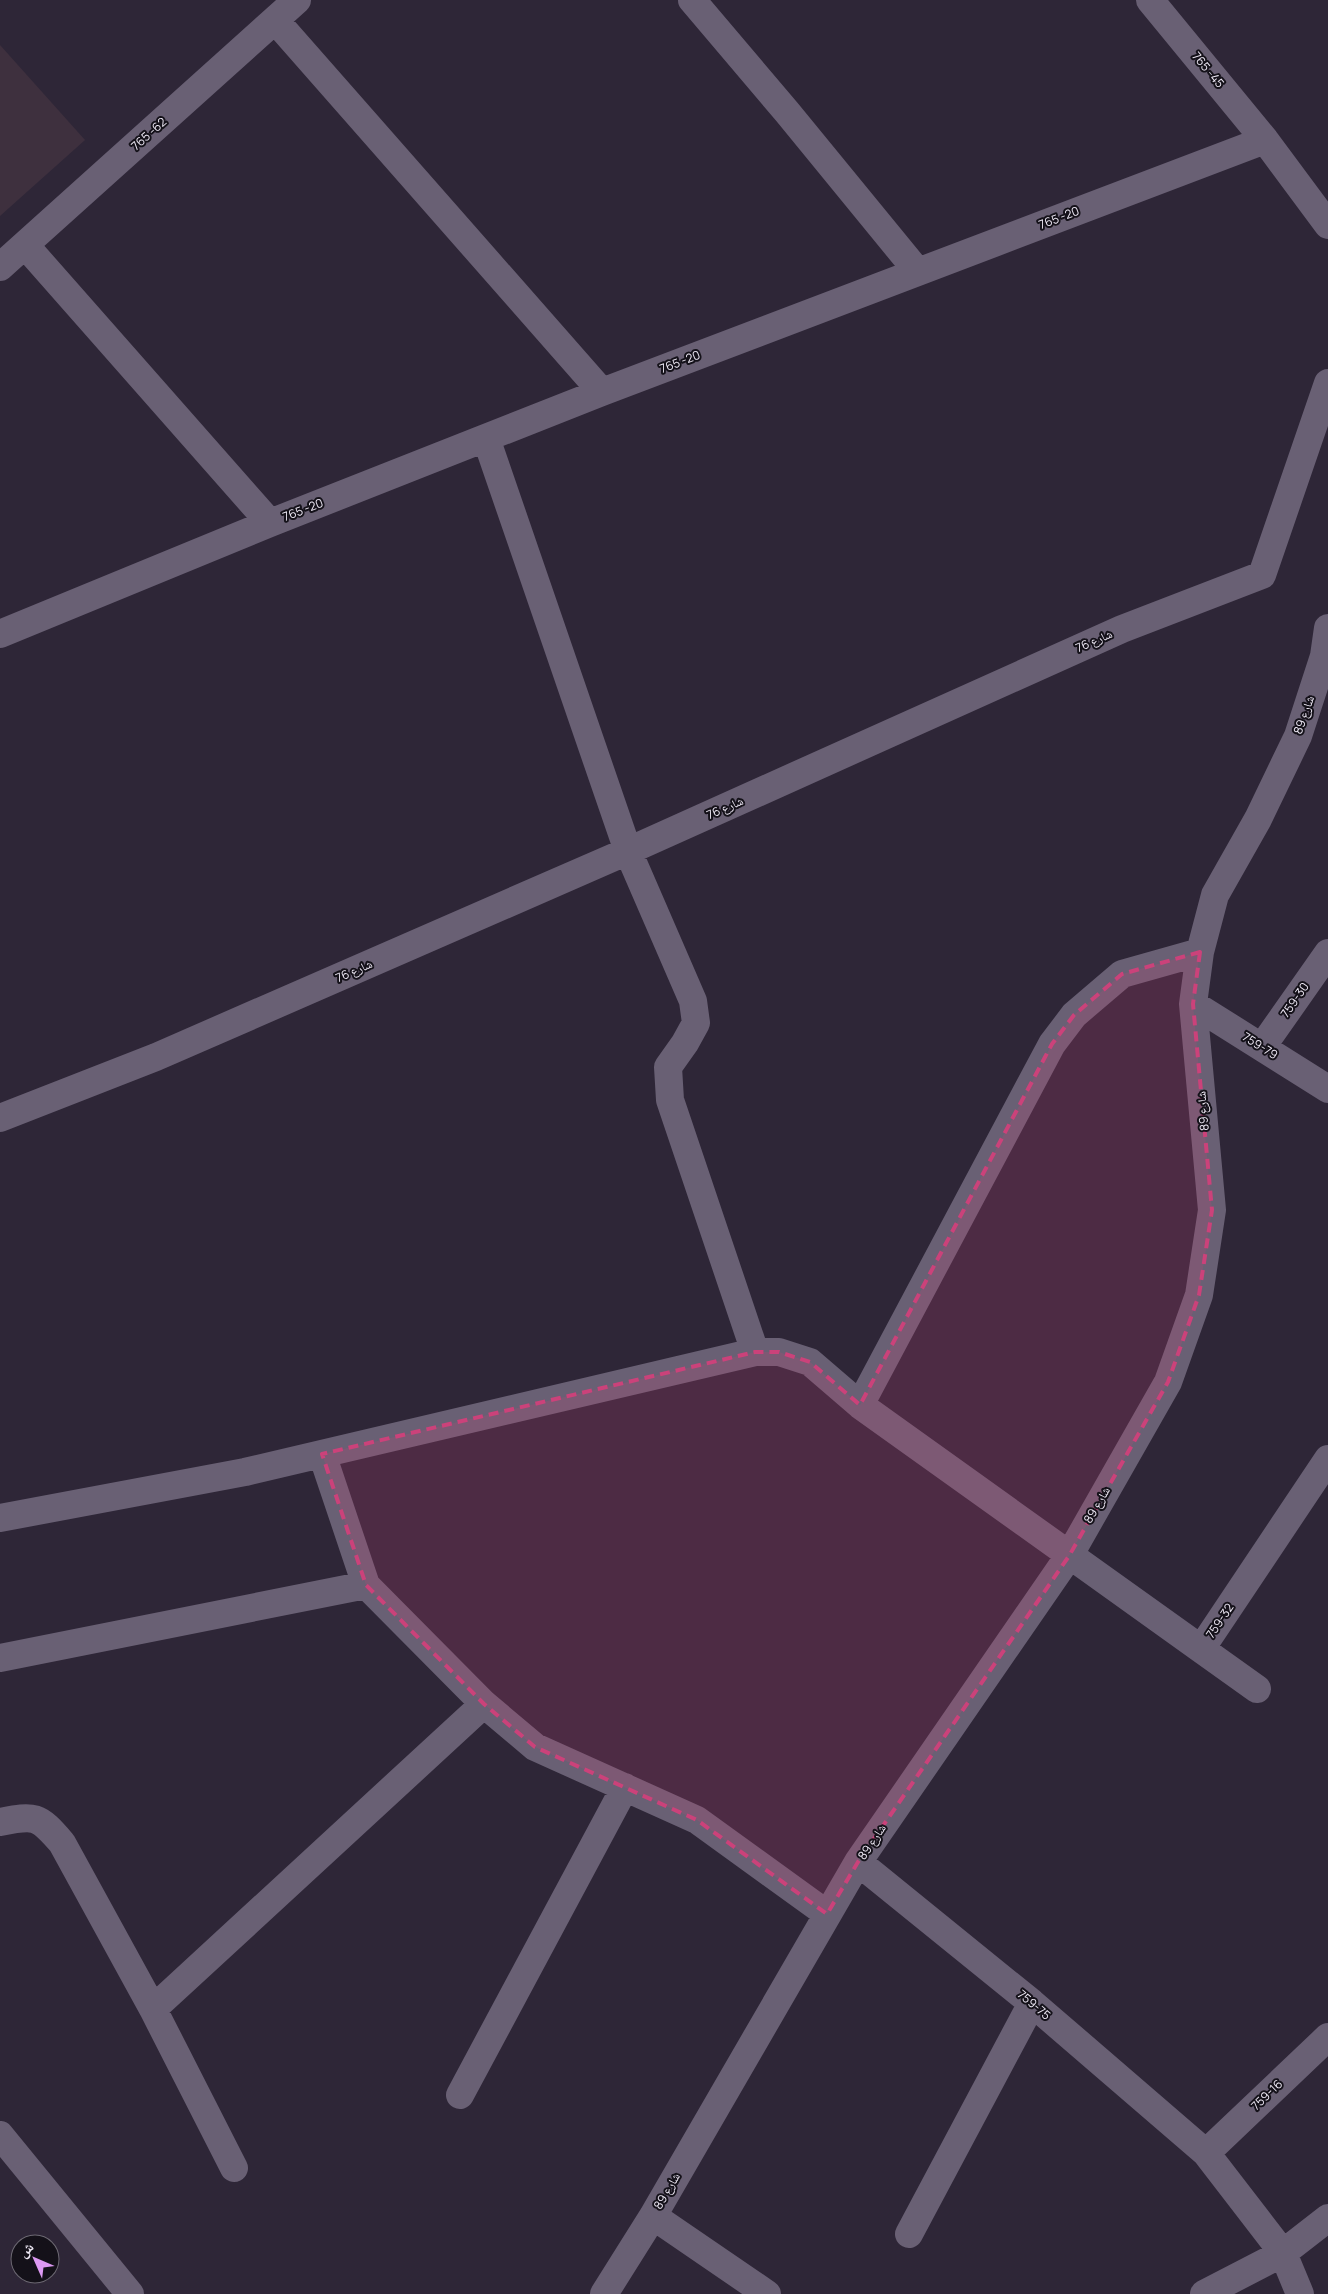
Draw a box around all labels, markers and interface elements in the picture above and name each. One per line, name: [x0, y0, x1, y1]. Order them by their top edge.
street label: 765 -45: [1188, 48, 1228, 91]
street label: 765 -62: [127, 113, 170, 154]
street label: 765 -20: [1036, 202, 1081, 233]
street label: 765 -20: [657, 346, 702, 377]
street label: 765 -20: [280, 494, 325, 525]
street label: شارع 76: [1073, 625, 1115, 656]
street label: شارع 89: [1289, 693, 1318, 736]
street label: شارع 76: [704, 792, 746, 823]
street label: شارع 76: [333, 955, 375, 986]
street label: 759-30: [1276, 979, 1313, 1021]
street label: 759-79: [1239, 1028, 1281, 1063]
street label: شارع 89: [1192, 1090, 1213, 1132]
street label: شارع 89: [1079, 1483, 1114, 1526]
street label: 759-32: [1202, 1600, 1238, 1642]
street label: شارع 89: [853, 1820, 890, 1863]
street label: 759-75: [1014, 1986, 1055, 2024]
street label: 759-16: [1247, 2075, 1286, 2114]
street label: شارع 89: [649, 2169, 684, 2212]
north arrow: [10, 2234, 60, 2284]
text: ش: [13, 2237, 38, 2261]

